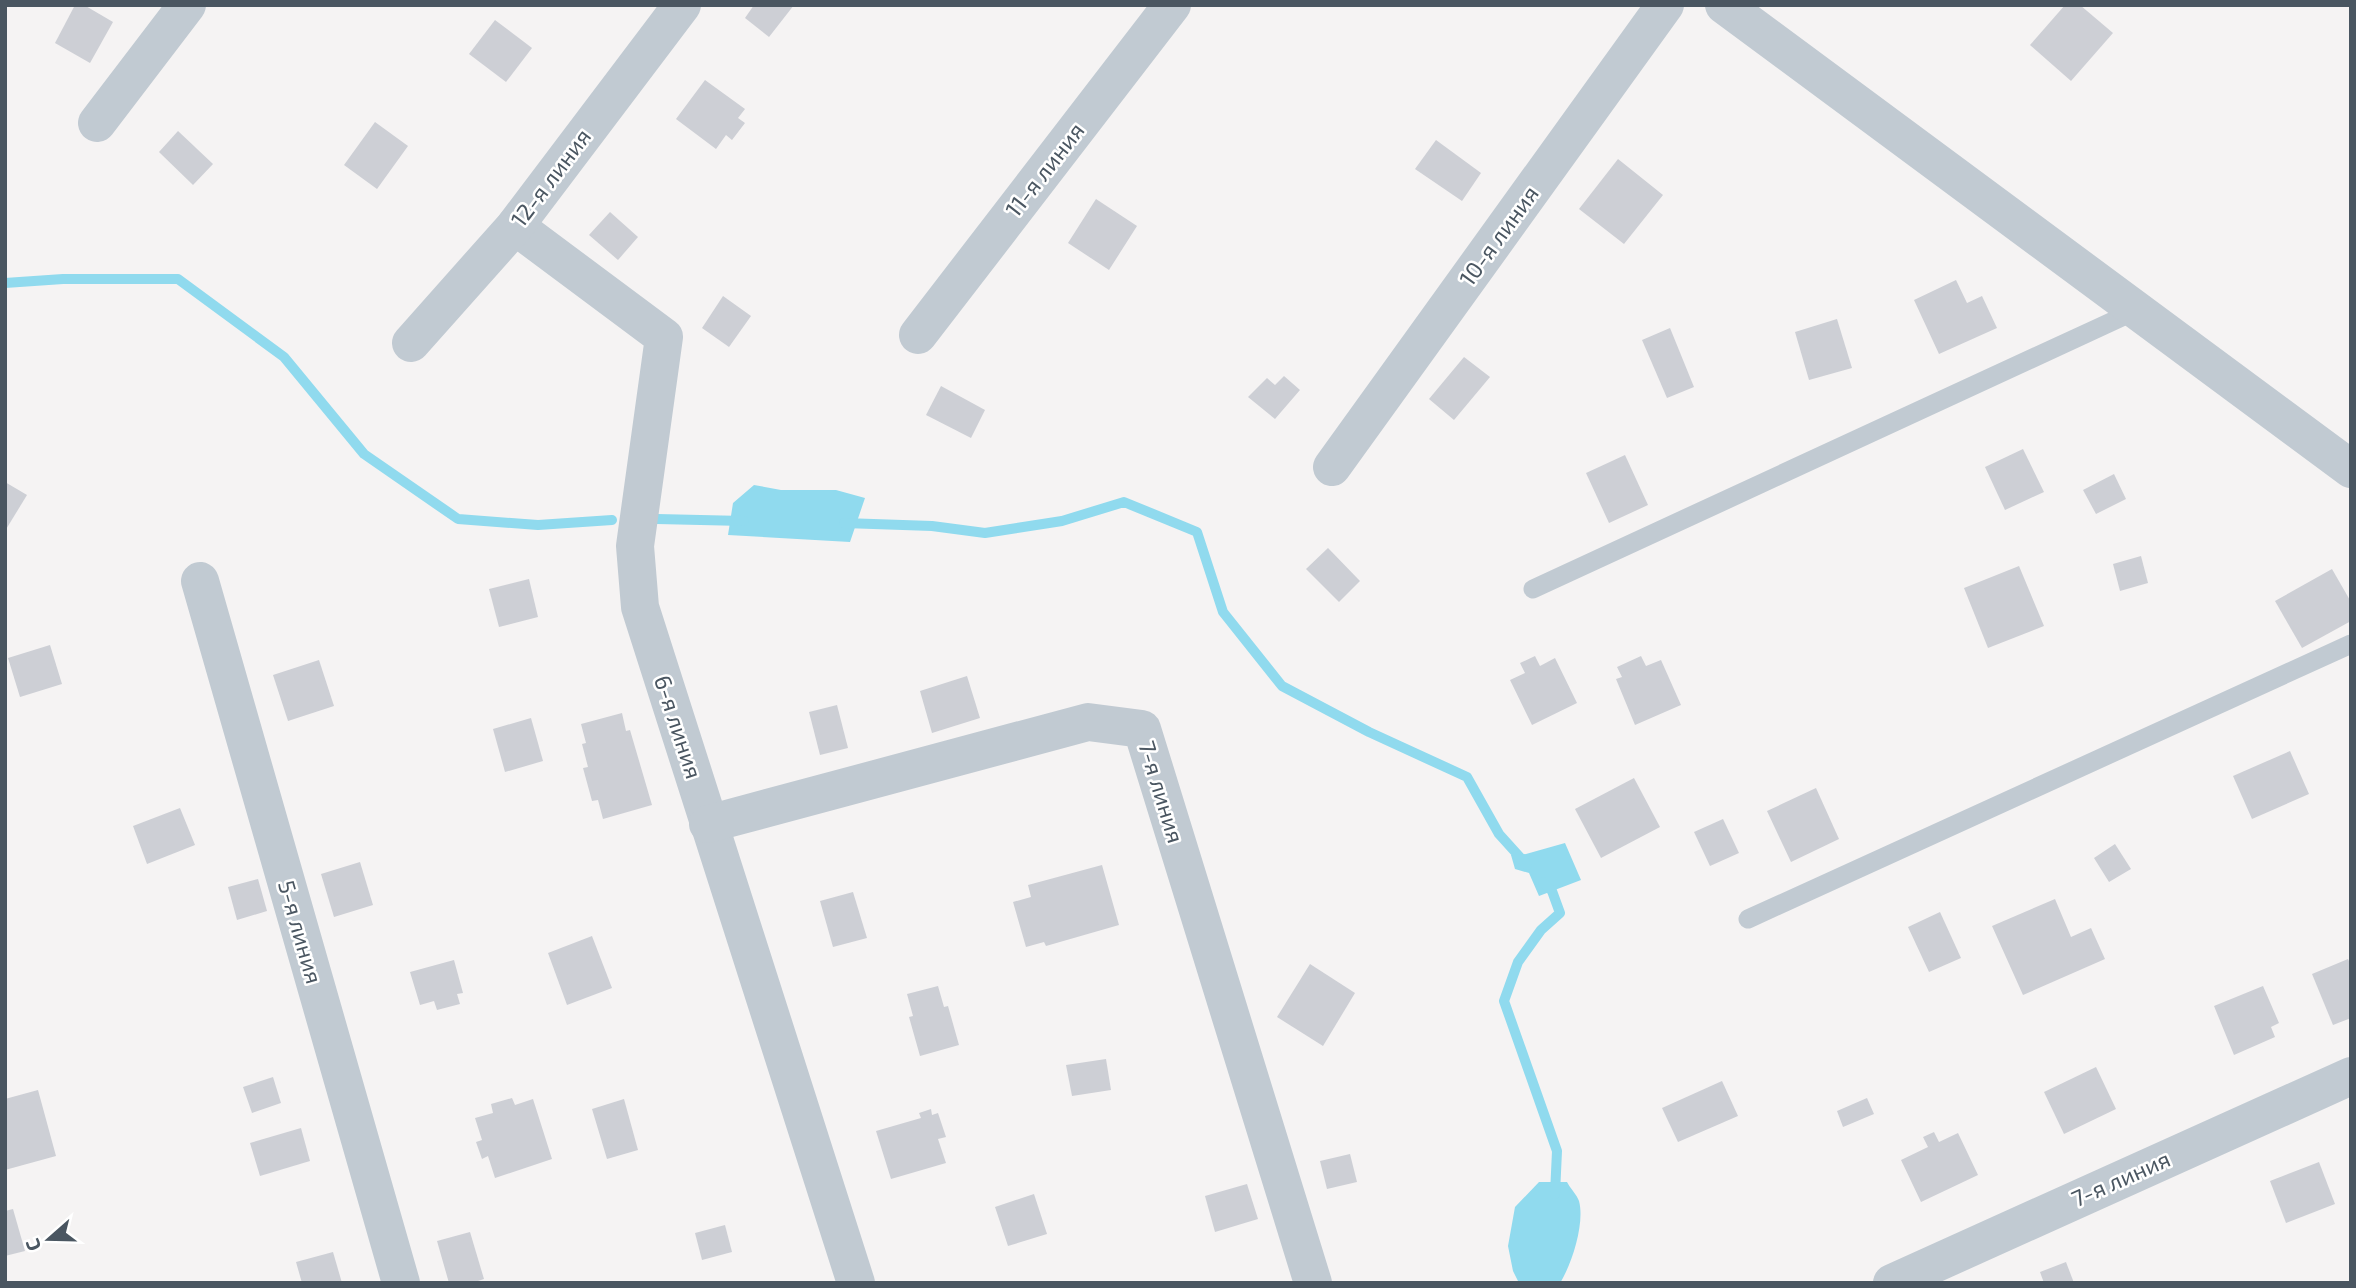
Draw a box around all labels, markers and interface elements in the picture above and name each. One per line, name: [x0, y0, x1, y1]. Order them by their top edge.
street label: 11-я линия: [999, 117, 1090, 222]
street label: 12-я линия: [504, 123, 596, 232]
street label: 10-я линия: [1453, 180, 1544, 291]
street label: 6-я линия: [649, 672, 709, 782]
street label: 7-я линия: [1133, 737, 1191, 846]
street label: 5-я линия: [273, 877, 329, 987]
street label: 7-я линия: [2067, 1144, 2174, 1212]
north arrow: [14, 1204, 84, 1274]
text: С: [20, 1236, 45, 1254]

